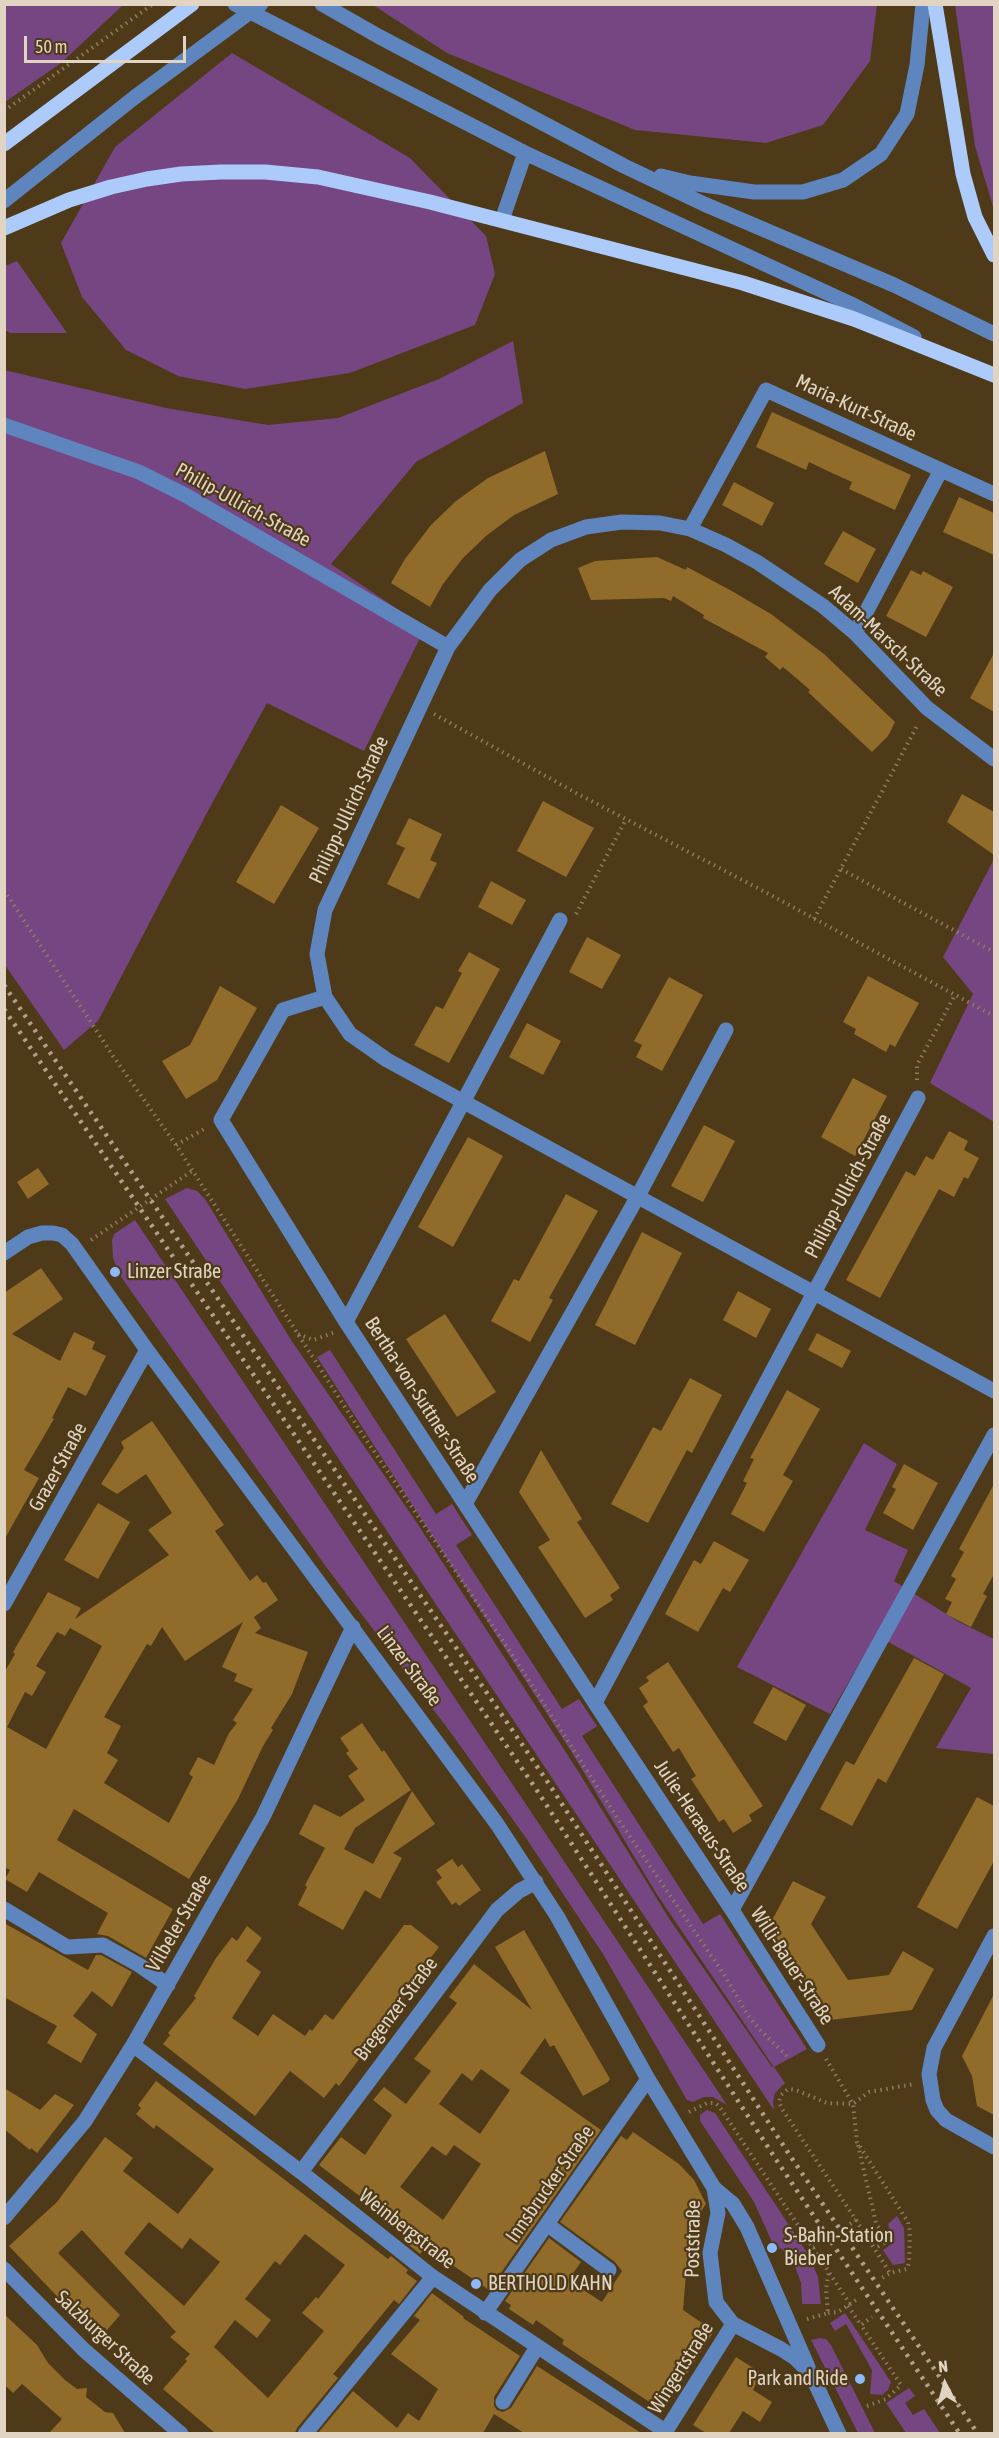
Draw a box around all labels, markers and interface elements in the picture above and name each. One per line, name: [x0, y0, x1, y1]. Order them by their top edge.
scale bar: [27, 24, 189, 62]
text: 50 m: [35, 36, 67, 57]
street label: Maria-Kurt-Straße: [792, 370, 920, 446]
street label: Philip-Ullrich-Straße: [171, 458, 315, 552]
street label: Adam-Marsch-Straße: [824, 580, 952, 702]
street label: Philipp-Ullrich-Straße: [304, 732, 394, 888]
street label: Philipp-Ullrich-Straße: [800, 1110, 896, 1262]
place label: Linzer Straße: [127, 1260, 221, 1284]
marker: Linzer Straße: [108, 1265, 122, 1279]
street label: Bertha-von-Suttner-Straße: [359, 1313, 485, 1487]
street label: Grazer Straße: [24, 1419, 92, 1515]
street label: Linzer Straße: [371, 1621, 447, 1711]
street label: Julie-Heraeus-Straße: [649, 1756, 755, 1896]
street label: Vilbeler Straße: [141, 1870, 217, 1976]
street label: Willi-Bauer-Straße: [745, 1903, 839, 2029]
street label: Bregenzer Straße: [349, 1952, 443, 2066]
street label: Innsbrucker Straße: [501, 2121, 599, 2247]
street label: Weinbergstraße: [354, 2184, 460, 2274]
street label: Poststraße: [680, 2200, 706, 2278]
place label: S-Bahn-Station Bieber: [784, 2224, 893, 2271]
marker: S-Bahn-Station Bieber: [765, 2241, 779, 2255]
place label: BERTHOLD KAHN: [488, 2272, 613, 2296]
marker: BERTHOLD KAHN: [469, 2277, 483, 2291]
street label: Salzburger Straße: [50, 2286, 160, 2390]
street label: Wingertstraße: [643, 2318, 719, 2418]
north arrow: [915, 2354, 975, 2414]
text: N: [937, 2357, 949, 2376]
place label: Park and Ride: [747, 2367, 848, 2391]
marker: Park and Ride: [853, 2372, 867, 2386]

